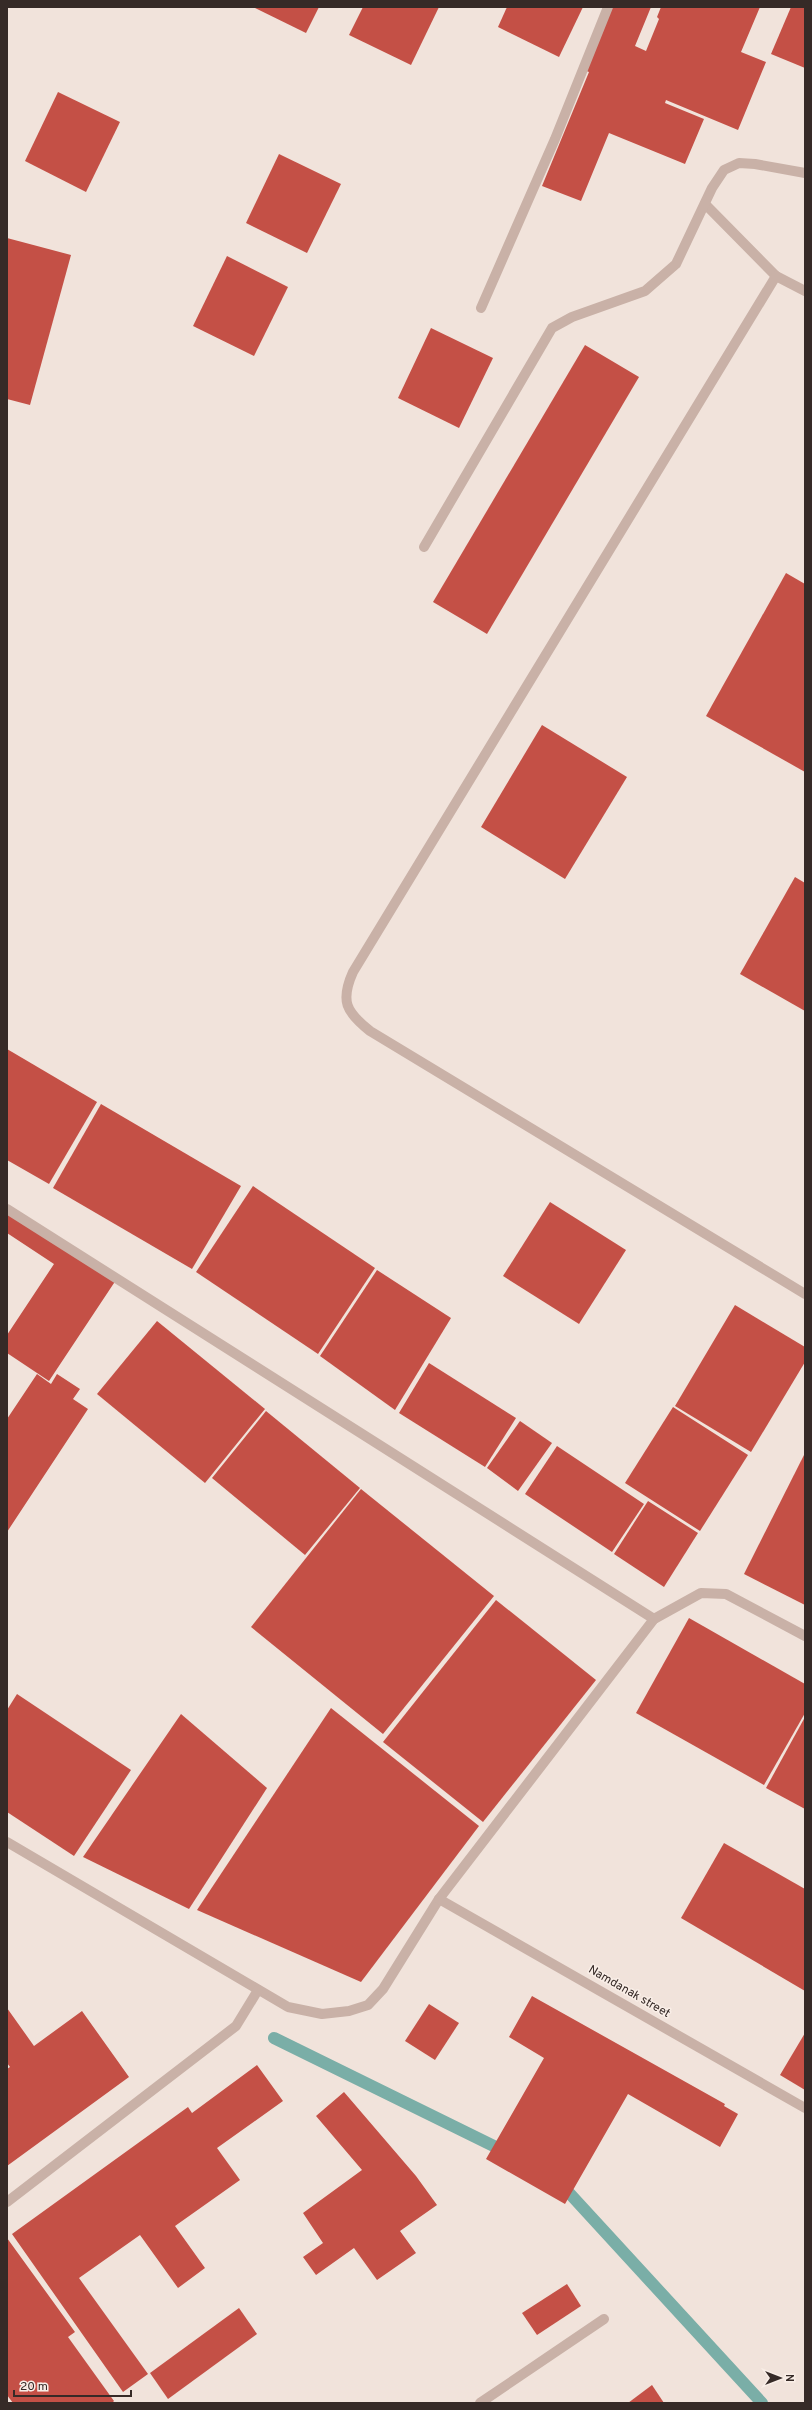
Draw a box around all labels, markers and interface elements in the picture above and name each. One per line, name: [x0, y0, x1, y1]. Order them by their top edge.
street label: Namdanak street: [585, 1962, 673, 2022]
north arrow: [760, 2358, 800, 2398]
scale bar: [14, 2372, 131, 2398]
text: N: [782, 2374, 796, 2382]
text: 20 m: [20, 2379, 48, 2395]

